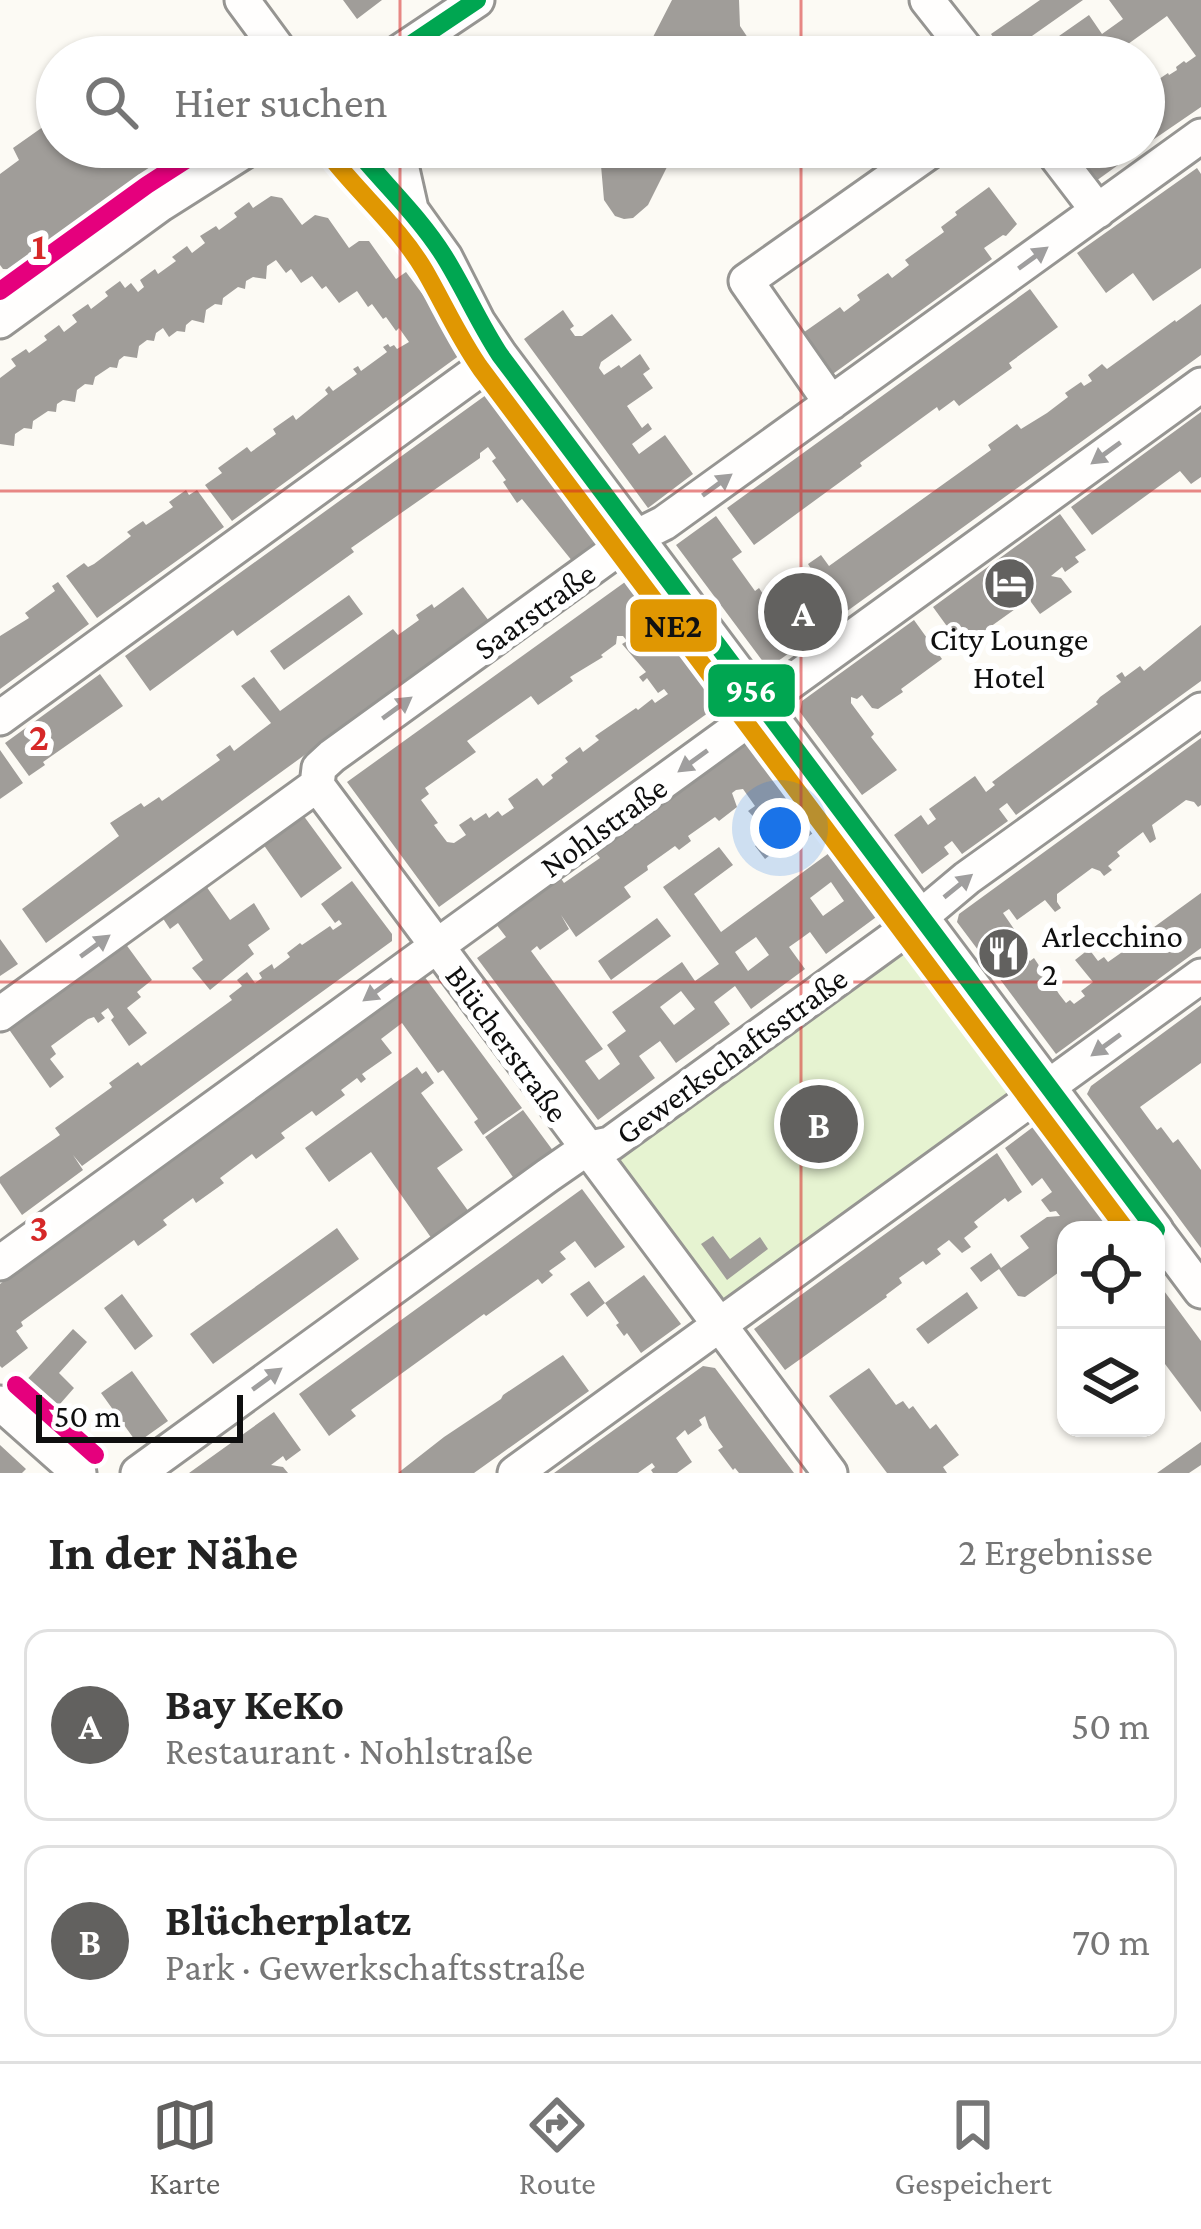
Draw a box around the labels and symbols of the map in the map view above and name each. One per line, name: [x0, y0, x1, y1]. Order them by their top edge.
text: 1: [32, 224, 46, 267]
one-way arrow: [1017, 246, 1049, 270]
one-way arrow: [1090, 441, 1122, 464]
one-way arrow: [701, 474, 733, 498]
street label: Saarstraße: [467, 554, 602, 667]
hotel icon: City Lounge Hotel: [981, 556, 1037, 612]
pin: A: [764, 567, 842, 657]
line badge: NE2: [628, 597, 719, 654]
text: NE2: [644, 607, 702, 644]
place label: City Lounge Hotel: [930, 620, 1088, 695]
line badge: 956: [706, 662, 797, 719]
text: 956: [725, 672, 777, 709]
one-way arrow: [381, 697, 413, 721]
text: 2: [29, 715, 49, 758]
one-way arrow: [677, 748, 709, 772]
street label: Nohlstraße: [533, 768, 674, 885]
your location: [750, 798, 810, 858]
one-way arrow: [942, 874, 973, 899]
place label: Arlecchino 2: [1042, 917, 1183, 992]
restaurant icon: Arlecchino 2: [975, 926, 1031, 982]
one-way arrow: [79, 934, 111, 958]
street label: Blücherstraße: [438, 958, 577, 1129]
street label: Gewerkschaftsstraße: [608, 959, 854, 1152]
one-way arrow: [361, 978, 394, 1001]
one-way arrow: [1090, 1032, 1122, 1056]
pin: B: [780, 1079, 858, 1169]
text: 3: [29, 1206, 49, 1249]
one-way arrow: [251, 1368, 283, 1392]
scale bar: [36, 1389, 243, 1442]

